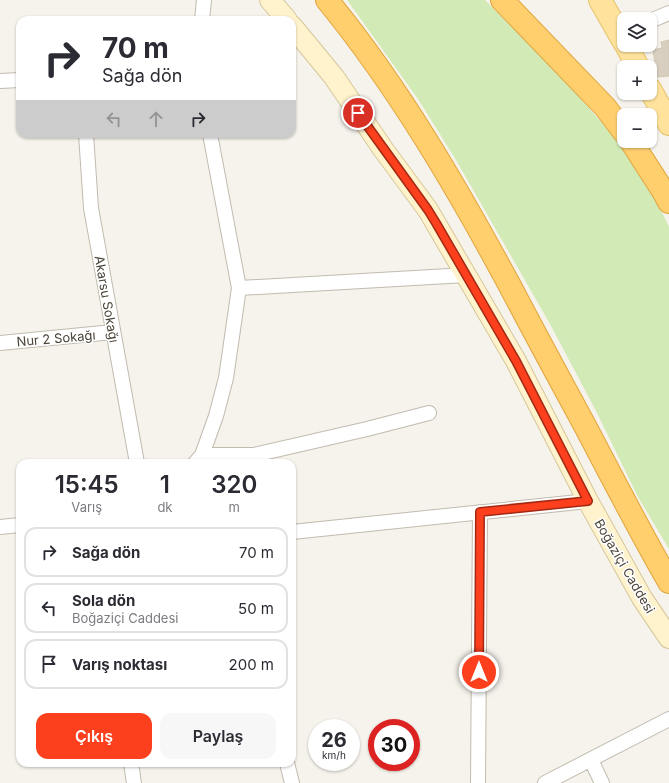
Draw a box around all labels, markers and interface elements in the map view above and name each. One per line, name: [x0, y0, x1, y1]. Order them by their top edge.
map controls: [617, 12, 657, 148]
button: layers: [617, 12, 657, 52]
text: 70 m: [102, 31, 169, 65]
icon: right: [36, 32, 88, 84]
button: +: [617, 60, 657, 100]
text: Sağa dön: [102, 65, 182, 86]
pin: [341, 96, 375, 130]
icon: arrive: [347, 102, 369, 124]
icon: left: [103, 108, 125, 130]
icon: ahead: [145, 108, 167, 130]
icon: right: [187, 108, 209, 130]
button: −: [617, 108, 657, 148]
street label: Akarsu Sokağı: [91, 254, 123, 344]
street label: Nur 2 Sokağı: [16, 327, 96, 349]
text: 15:45: [55, 470, 119, 499]
text: 1: [160, 470, 170, 499]
text: 320: [211, 470, 257, 499]
text: Varış: [71, 499, 102, 515]
text: dk: [157, 499, 173, 515]
text: m: [229, 499, 240, 515]
street label: Boğaziçi Caddesi: [591, 516, 659, 616]
icon: right: [38, 541, 60, 563]
text: Sağa dön: [72, 543, 140, 562]
text: 70 m: [239, 543, 274, 562]
text: Sola dön: [72, 591, 135, 610]
icon: left: [38, 597, 60, 619]
text: 50 m: [238, 599, 274, 618]
text: Boğaziçi Caddesi: [72, 610, 178, 626]
position arrow: [458, 651, 500, 693]
icon: arrive: [38, 653, 60, 675]
text: Varış noktası: [72, 655, 167, 674]
text: 200 m: [229, 655, 274, 674]
button: Çıkış: [36, 713, 152, 759]
button: Paylaş: [160, 713, 276, 759]
speed limit sign: 30: [368, 719, 420, 771]
text: 26: [321, 728, 347, 752]
text: km/h: [322, 749, 346, 761]

